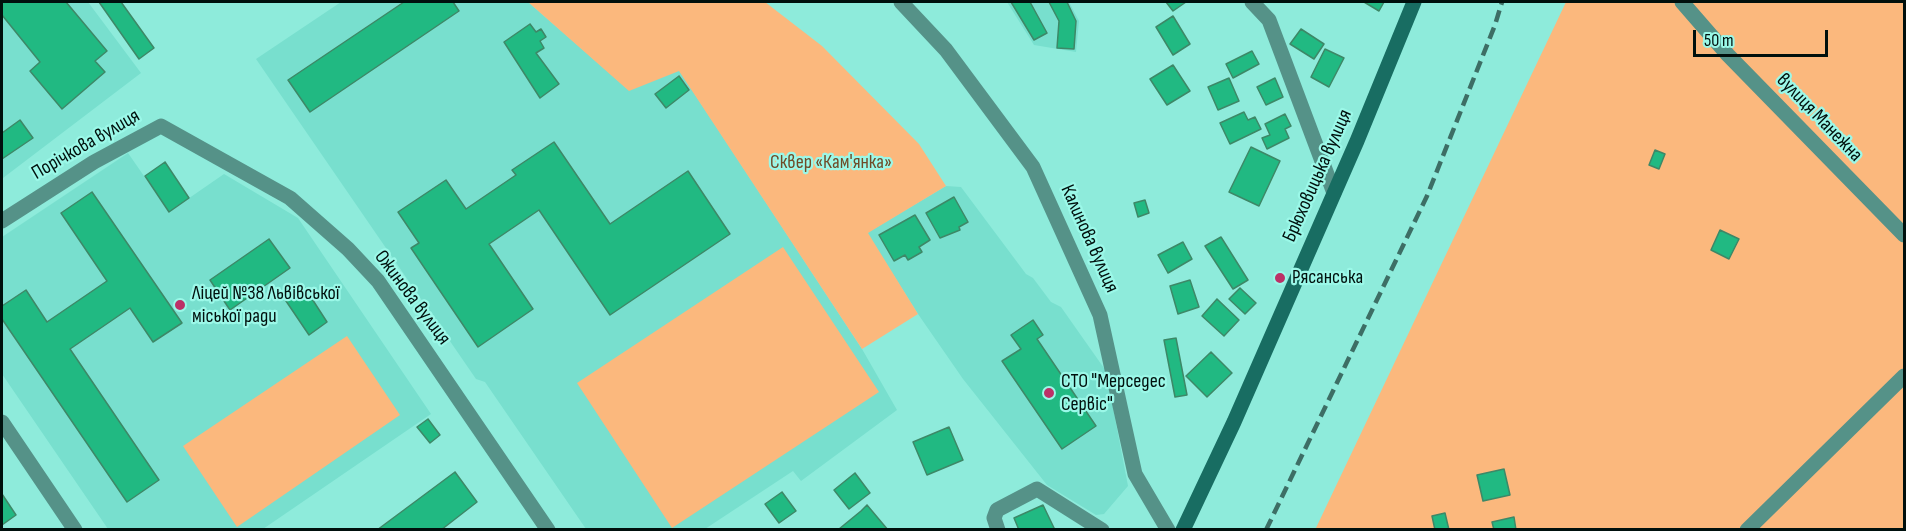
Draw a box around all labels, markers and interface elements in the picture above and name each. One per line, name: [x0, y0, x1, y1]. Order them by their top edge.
scale bar: [1696, 18, 1831, 56]
text: 50 m: [1704, 30, 1734, 51]
street label: вулиця Манежна: [1771, 69, 1867, 167]
street label: Порічкова вулиця: [28, 104, 144, 186]
street label: Брюховицька вулиця: [1278, 106, 1358, 246]
park label: Сквер «Кам'янка»: [770, 151, 892, 175]
street label: Калинова вулиця: [1055, 181, 1123, 297]
street label: Ожинова вулиця: [369, 246, 455, 350]
place label: Рясанська: [1292, 266, 1363, 290]
marker: Рясанська: [1273, 271, 1287, 285]
place label: Ліцей №38 Львівської міської ради: [192, 282, 340, 329]
marker: Ліцей №38 Львівської міської ради: [173, 298, 187, 312]
place label: СТО "Мерседес Сервіс": [1061, 370, 1166, 417]
marker: СТО "Мерседес Сервіс": [1042, 386, 1056, 400]

